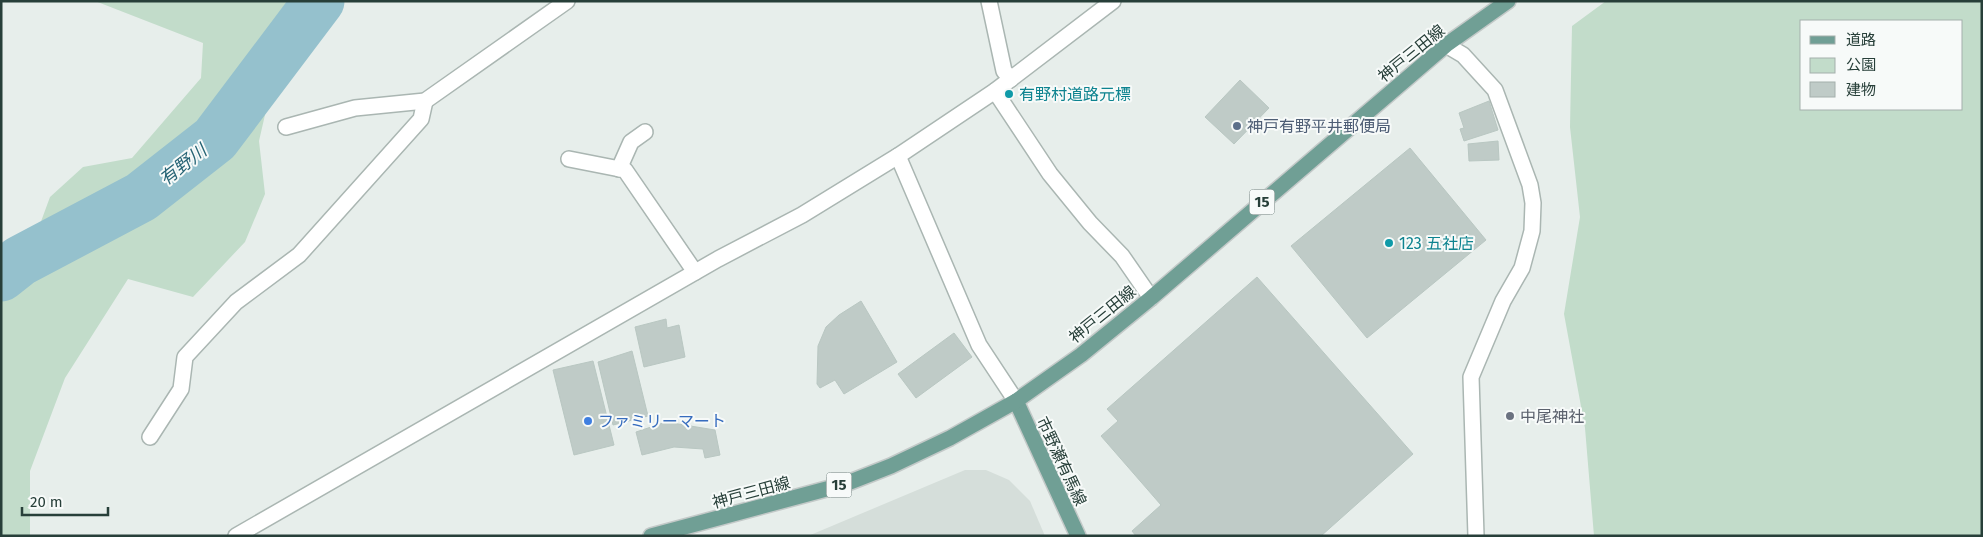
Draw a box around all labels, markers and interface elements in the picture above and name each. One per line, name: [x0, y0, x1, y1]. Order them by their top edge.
legend: [1800, 20, 1963, 110]
street label: 神戸三田線: [1374, 21, 1448, 86]
text: 道路: [1846, 31, 1876, 49]
text: 公園: [1846, 56, 1876, 74]
text: 建物: [1846, 81, 1876, 99]
place label: 有野村道路元標: [1019, 85, 1131, 104]
marker: 有野村道路元標: [1003, 88, 1015, 100]
place label: 神戸有野平井郵便局: [1247, 117, 1391, 136]
marker: 神戸有野平井郵便局: [1231, 120, 1243, 132]
water label: 有野川: [155, 138, 213, 190]
road number: 15: [1250, 190, 1274, 214]
place label: 123 五社店: [1399, 234, 1474, 253]
marker: 123 五社店: [1383, 237, 1395, 249]
street label: 神戸三田線: [1065, 282, 1139, 347]
place label: 中尾神社: [1520, 407, 1584, 426]
marker: 中尾神社: [1504, 410, 1516, 422]
place label: ファミリーマート: [598, 412, 726, 431]
street label: 市野瀬有馬線: [1033, 414, 1090, 509]
marker: ファミリーマート: [582, 415, 594, 427]
road number: 15: [826, 472, 852, 498]
street label: 神戸三田線: [710, 473, 792, 512]
scale bar: [22, 484, 109, 516]
text: 20 m: [30, 493, 63, 511]

